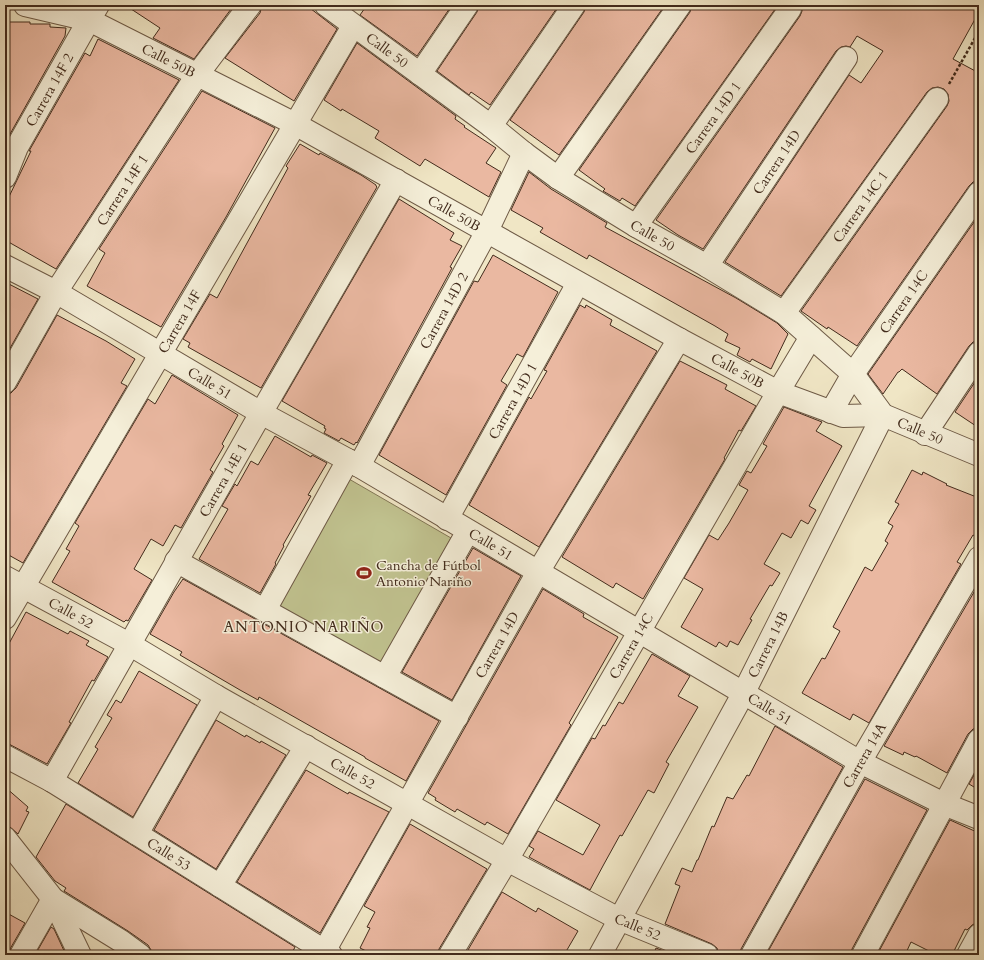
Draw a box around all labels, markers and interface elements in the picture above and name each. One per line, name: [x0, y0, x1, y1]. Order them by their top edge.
street label: Calle 50: [362, 28, 412, 72]
street label: Calle 50B: [138, 39, 199, 82]
street label: Carrera 14F 2: [21, 50, 78, 130]
street label: Carrera 14D 1: [681, 78, 746, 158]
street label: Carrera 14D: [748, 126, 805, 198]
street label: Carrera 14F 1: [92, 151, 153, 230]
street label: Carrera 14C 1: [828, 167, 893, 247]
street label: Calle 50B: [424, 191, 484, 236]
street label: Calle 50: [627, 216, 678, 256]
street label: Carrera 14C: [875, 266, 933, 338]
street label: Carrera 14D 2: [415, 269, 473, 353]
street label: Carrera 14F: [154, 286, 206, 357]
street label: Calle 50B: [707, 349, 767, 393]
street label: Carrera 14D 1: [484, 359, 542, 443]
street label: Calle 51: [184, 363, 235, 404]
street label: Calle 50: [894, 413, 946, 449]
street label: Carrera 14E 1: [195, 440, 252, 521]
street label: Calle 51: [465, 524, 516, 565]
place label: Cancha de Fútbol Antonio Nariño: [376, 556, 481, 591]
sports icon: Cancha de Fútbol Antonio Nariño: [355, 564, 373, 582]
street label: Calle 52: [45, 593, 97, 633]
street label: Carrera 14D: [471, 608, 524, 682]
street label: Carrera 14B: [744, 608, 793, 681]
street label: Carrera 14C: [605, 610, 658, 683]
district label: ANTONIO NARIÑO: [223, 617, 385, 637]
street label: Calle 51: [744, 689, 795, 730]
street label: Carrera 14A: [838, 719, 891, 792]
street label: Calle 52: [327, 753, 378, 794]
street label: Calle 53: [143, 833, 194, 875]
street label: Calle 52: [611, 909, 663, 945]

